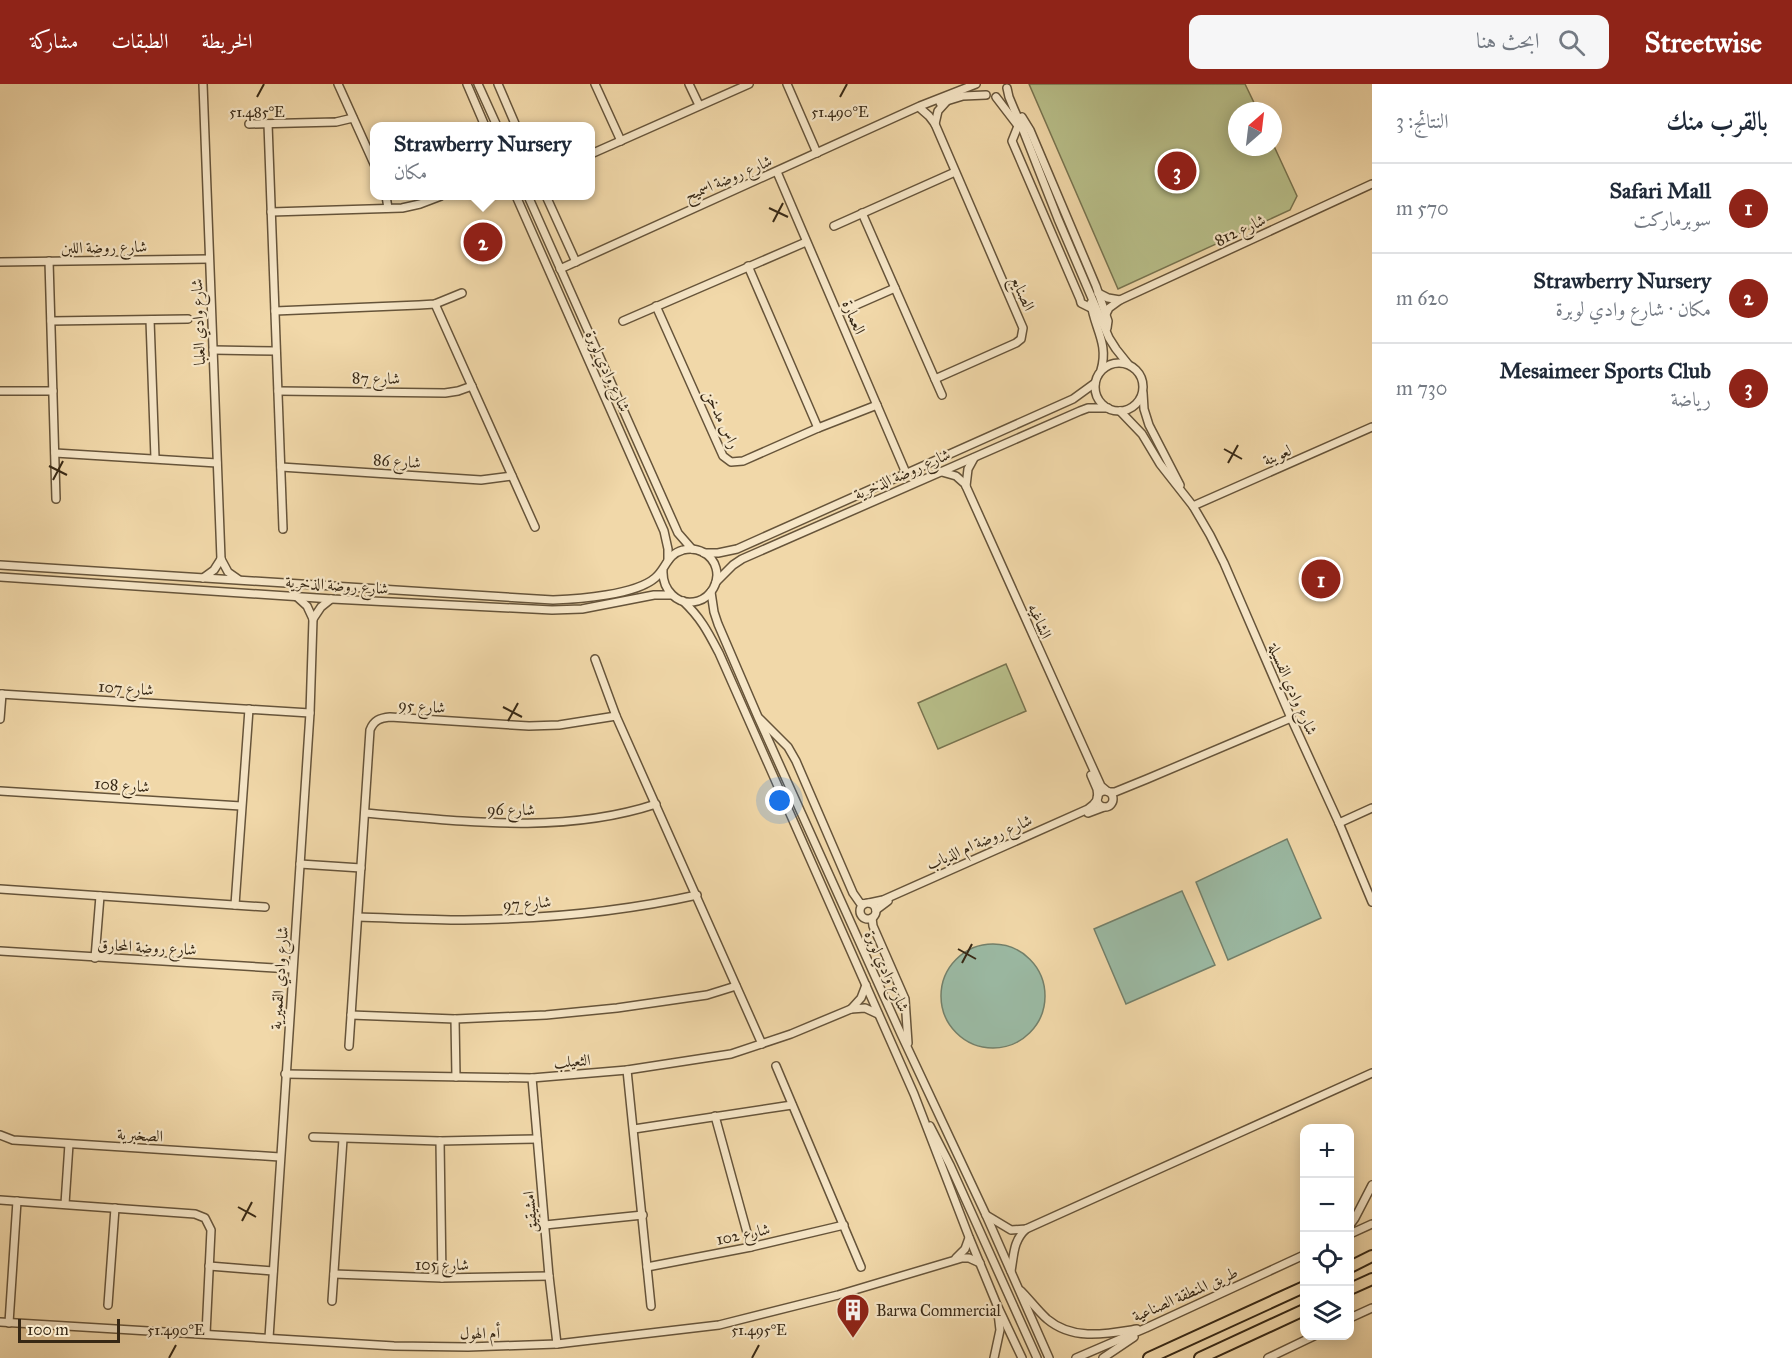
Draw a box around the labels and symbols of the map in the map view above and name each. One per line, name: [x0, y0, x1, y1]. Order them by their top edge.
north arrow: [1228, 102, 1282, 156]
text: 51.485°E: [229, 103, 285, 121]
text: 51.490°E: [811, 103, 869, 121]
pin: 3: [1158, 148, 1196, 194]
street label: شارع روضة اسميح: [681, 151, 777, 210]
street label: شارع 812: [1212, 210, 1270, 254]
pin: 2: [464, 220, 502, 264]
street label: شارع روضة اللبن: [61, 237, 147, 261]
street label: الصنايع: [1001, 273, 1039, 316]
street label: شارع وادي العلبا: [187, 278, 213, 366]
street label: العمارة: [838, 297, 870, 337]
street label: شارع وادي لوبرة: [578, 327, 634, 416]
street label: شارع 87: [352, 368, 400, 392]
street label: راس مدخن: [698, 386, 744, 453]
street label: لعوينة: [1260, 440, 1295, 470]
street label: شارع روضة الذخرية: [851, 444, 955, 507]
street label: شارع 86: [372, 450, 422, 476]
pin: 1: [1302, 556, 1340, 602]
street label: شارع روضة الذخرية: [285, 572, 389, 602]
street label: الشاغيه: [1024, 600, 1056, 642]
street label: شارع وادي الفسيلة: [1260, 639, 1322, 740]
street label: شارع 107: [97, 677, 154, 703]
street label: شارع 95: [397, 695, 446, 721]
street label: شارع 108: [93, 774, 150, 800]
your location: [765, 786, 794, 815]
street label: شارع 96: [487, 800, 535, 823]
street label: شارع روضة ام الذياب: [923, 810, 1037, 878]
street label: شارع 97: [502, 892, 552, 918]
street label: شارع وادي القميرية: [266, 926, 296, 1031]
street label: شارع وادي لوبرة: [857, 927, 913, 1016]
street label: شارع روضة المحارق: [97, 935, 197, 963]
street label: الثعيلب: [553, 1050, 591, 1073]
street label: الصخبرية: [116, 1124, 164, 1147]
street label: امشيقيق: [519, 1190, 542, 1234]
street label: شارع 102: [714, 1219, 773, 1253]
street label: شارع 105: [415, 1255, 469, 1278]
street label: طريق المنطقة الصناعية: [1129, 1262, 1241, 1327]
building icon: Barwa Commercial: [835, 1292, 871, 1339]
place label: Barwa Commercial: [876, 1301, 1001, 1320]
scale bar: [18, 1316, 120, 1344]
text: 51.490°E: [147, 1321, 205, 1339]
street label: أم الهول: [460, 1321, 501, 1348]
text: 51.495°E: [731, 1321, 787, 1339]

